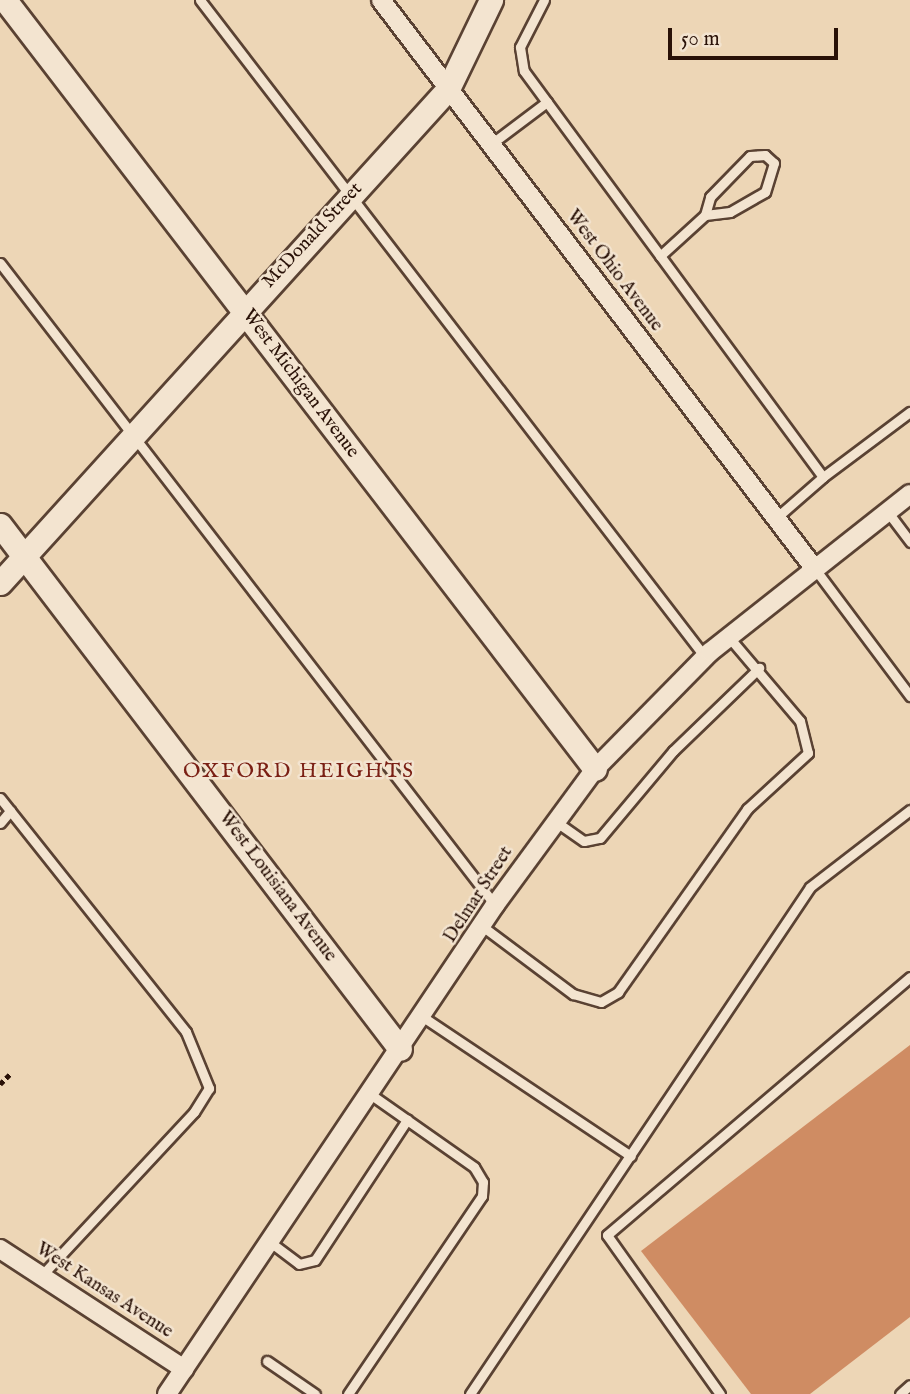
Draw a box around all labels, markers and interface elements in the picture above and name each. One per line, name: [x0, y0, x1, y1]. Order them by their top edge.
scale bar: [672, 14, 842, 58]
text: 50 m: [681, 26, 720, 53]
street label: McDonald Street: [258, 178, 368, 294]
street label: West Ohio Avenue: [561, 206, 667, 336]
street label: West Michigan Avenue: [237, 305, 363, 463]
district label: OXFORD HEIGHTS: [185, 759, 413, 785]
street label: West Louisiana Avenue: [213, 807, 341, 967]
street label: Delmar Street: [439, 843, 519, 947]
street label: West Kansas Avenue: [31, 1238, 177, 1344]

